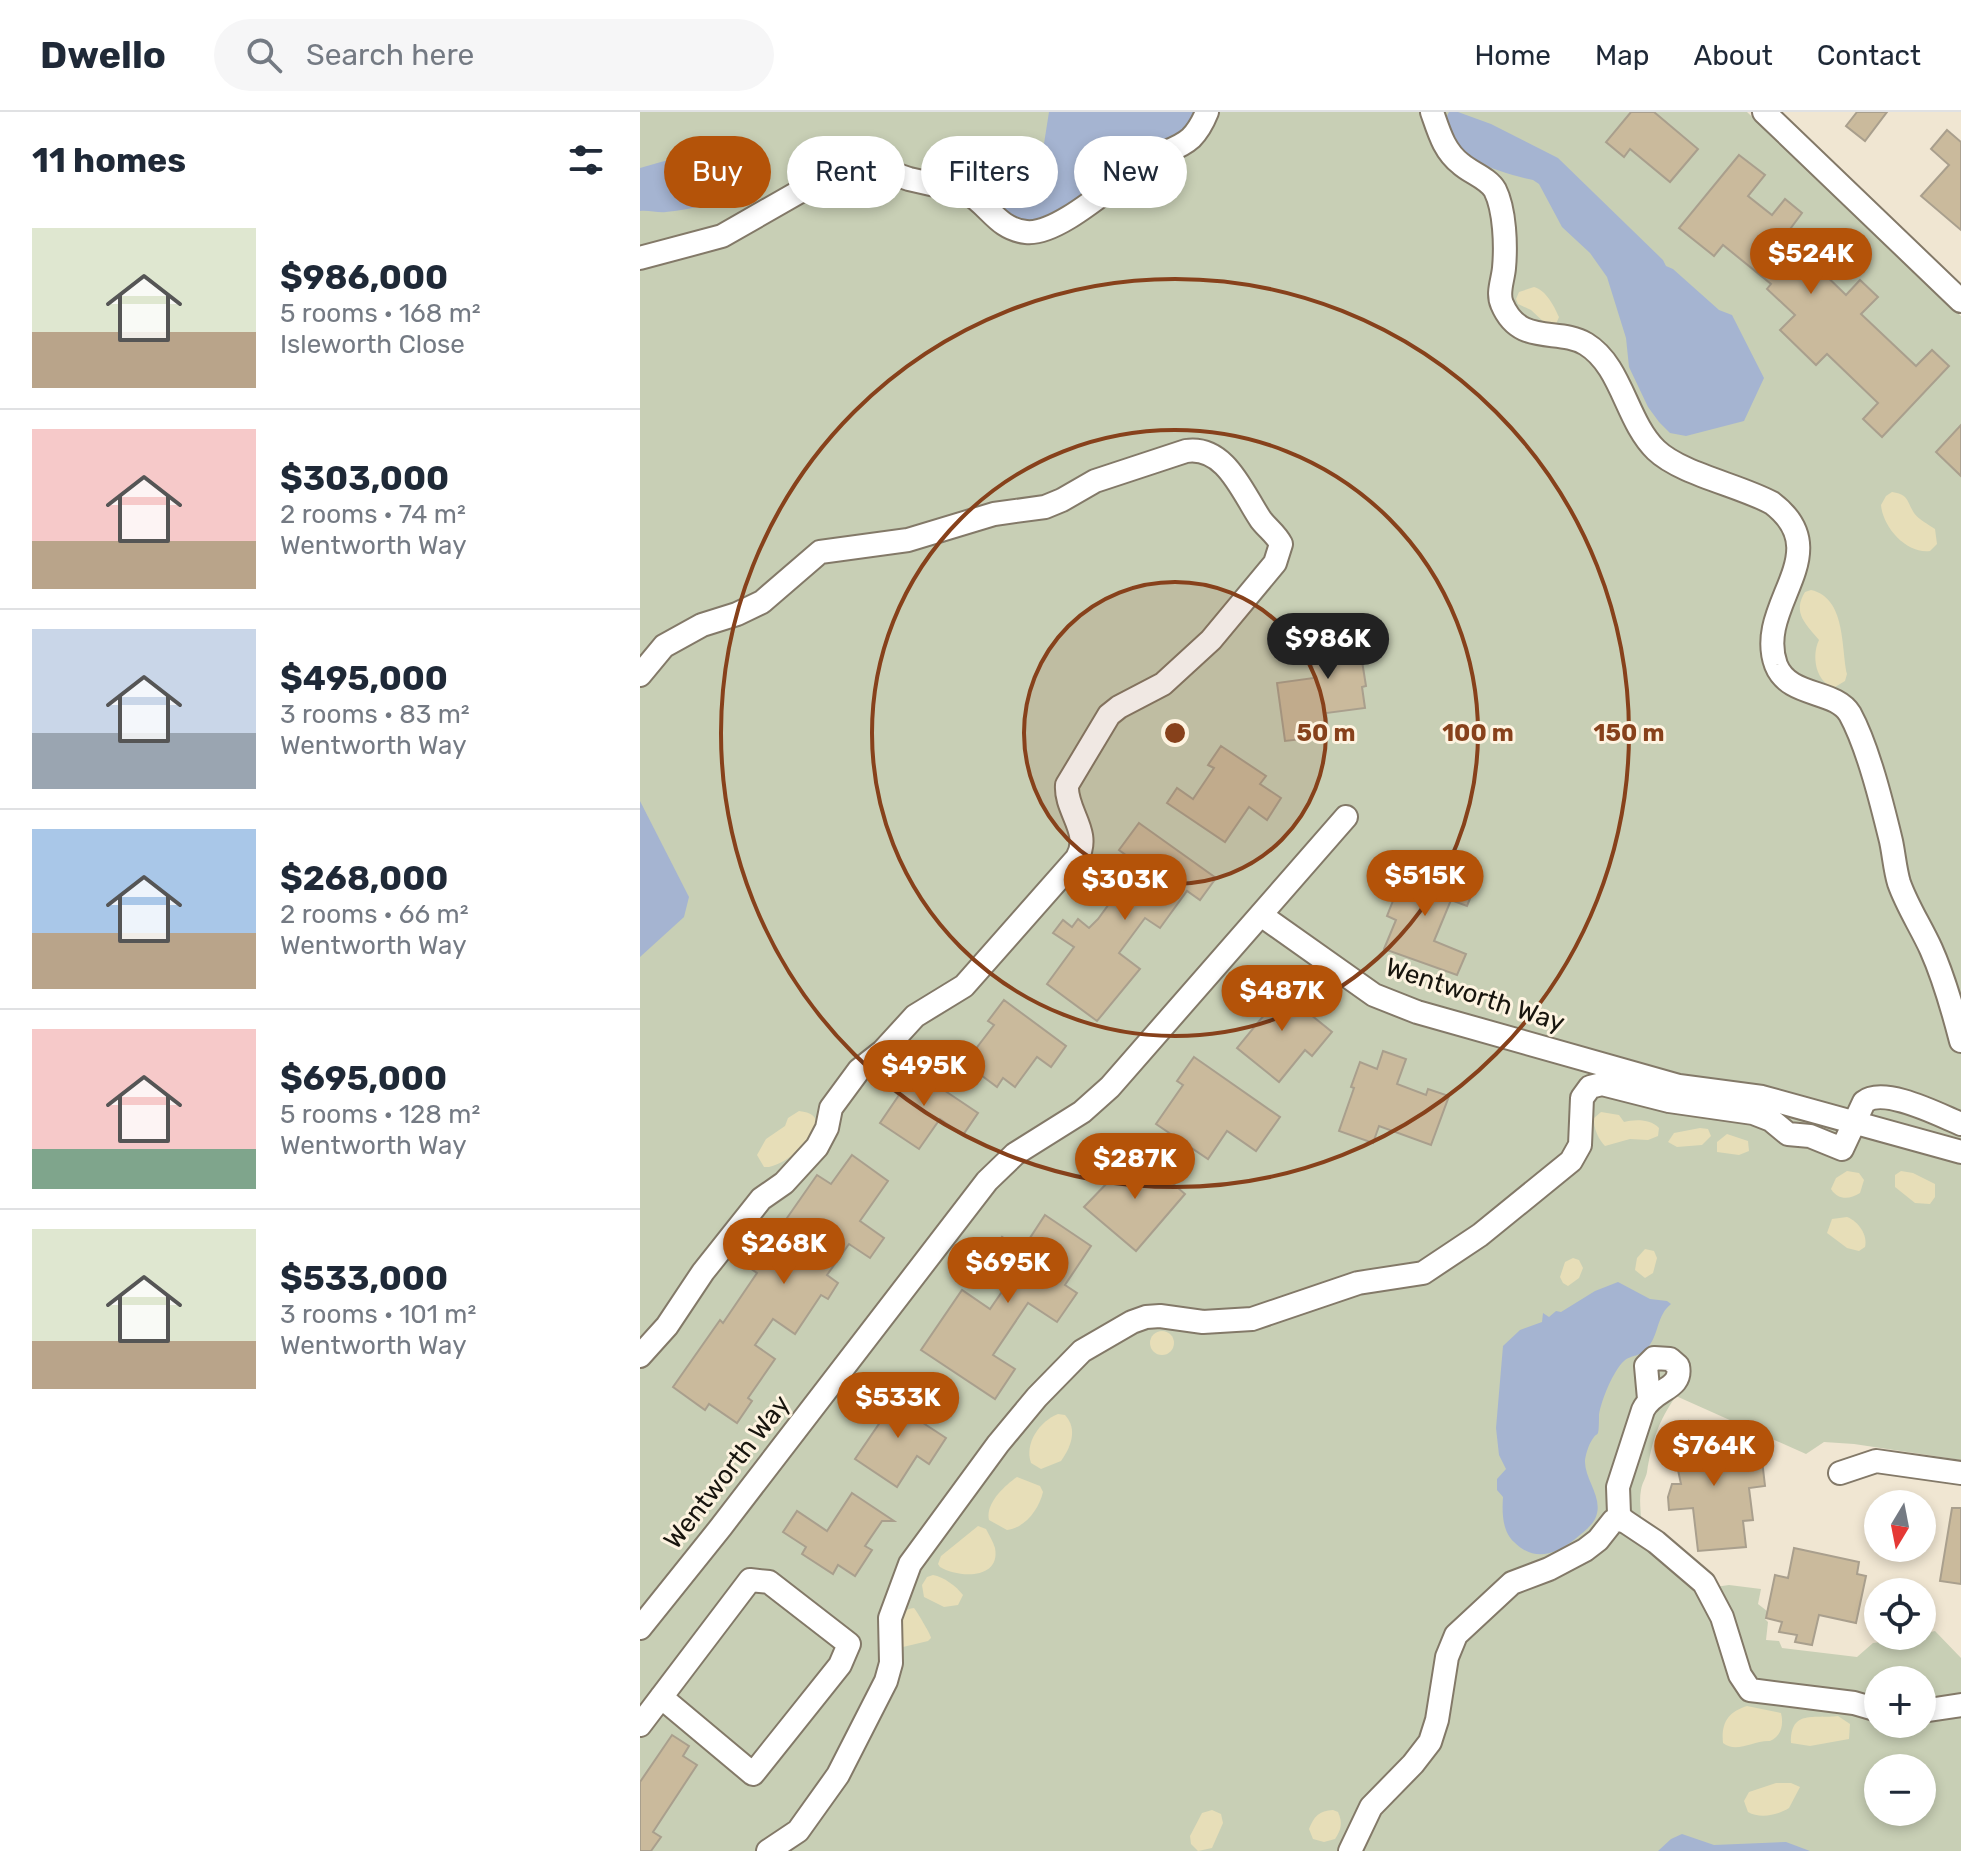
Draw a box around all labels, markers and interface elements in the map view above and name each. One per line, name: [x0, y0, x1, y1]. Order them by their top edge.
search box: [214, 19, 774, 91]
text: Dwello: [40, 32, 166, 78]
icon: search: [242, 33, 286, 77]
text: Search here: [306, 37, 474, 73]
text: Home: [1474, 39, 1551, 72]
text: Map: [1595, 39, 1649, 72]
text: About: [1693, 39, 1773, 72]
text: Contact: [1817, 39, 1921, 72]
chip: Buy: [664, 136, 771, 208]
chip: Rent: [787, 136, 905, 208]
chip: Filters: [921, 136, 1058, 208]
chip: New: [1074, 136, 1187, 208]
icon: filters: [564, 138, 608, 182]
text: 11 homes: [32, 140, 186, 181]
pin: $524K: [1755, 228, 1867, 296]
text: $524K: [1768, 238, 1854, 269]
text: $986,000: [280, 257, 448, 298]
icon: home: [96, 260, 192, 356]
text: 5 rooms · 168 m²: [280, 298, 481, 329]
text: Isleworth Close: [280, 329, 465, 360]
text: $303,000: [280, 458, 449, 499]
icon: home: [96, 461, 192, 557]
text: 2 rooms · 74 m²: [280, 499, 466, 530]
text: Wentworth Way: [280, 530, 466, 561]
pin: $986K: [1272, 613, 1384, 681]
text: $986K: [1285, 623, 1371, 654]
text: $495,000: [280, 658, 448, 699]
icon: home: [96, 661, 192, 757]
text: 3 rooms · 83 m²: [280, 699, 470, 730]
centre of rings: [1161, 719, 1189, 747]
text: 50 m: [1297, 719, 1355, 747]
text: 100 m: [1442, 719, 1514, 747]
text: 150 m: [1594, 719, 1664, 747]
text: Wentworth Way: [280, 730, 466, 761]
pin: $515K: [1369, 850, 1481, 918]
pin: $303K: [1069, 854, 1181, 922]
text: $268,000: [280, 858, 448, 899]
text: $515K: [1385, 860, 1465, 891]
icon: home: [96, 861, 192, 957]
text: $303K: [1082, 864, 1168, 895]
text: 2 rooms · 66 m²: [280, 899, 469, 930]
text: Wentworth Way: [280, 930, 466, 961]
street label: Wentworth Way: [1382, 951, 1568, 1039]
pin: $487K: [1226, 965, 1338, 1033]
text: $487K: [1240, 975, 1324, 1006]
pin: $495K: [868, 1040, 980, 1108]
text: $495K: [881, 1050, 967, 1081]
text: $695,000: [280, 1058, 447, 1099]
icon: home: [96, 1061, 192, 1157]
text: 5 rooms · 128 m²: [280, 1099, 480, 1130]
text: Wentworth Way: [280, 1130, 466, 1161]
pin: $287K: [1079, 1133, 1191, 1201]
text: $287K: [1093, 1143, 1177, 1174]
pin: $268K: [728, 1218, 840, 1286]
text: $268K: [741, 1228, 827, 1259]
pin: $695K: [952, 1237, 1064, 1305]
text: $695K: [966, 1247, 1051, 1278]
text: $533,000: [280, 1258, 448, 1299]
icon: home: [96, 1261, 192, 1357]
text: 3 rooms · 101 m²: [280, 1299, 476, 1330]
text: Wentworth Way: [280, 1330, 466, 1361]
pin: $533K: [842, 1372, 954, 1440]
text: $533K: [855, 1382, 941, 1413]
street label: Wentworth Way: [657, 1389, 797, 1555]
pin: $764K: [1658, 1420, 1770, 1488]
text: $764K: [1672, 1430, 1756, 1461]
north arrow: [1864, 1490, 1936, 1562]
map controls: [1864, 1490, 1936, 1826]
button: locate: [1864, 1578, 1936, 1650]
button: +: [1864, 1666, 1936, 1738]
button: −: [1864, 1754, 1936, 1826]

